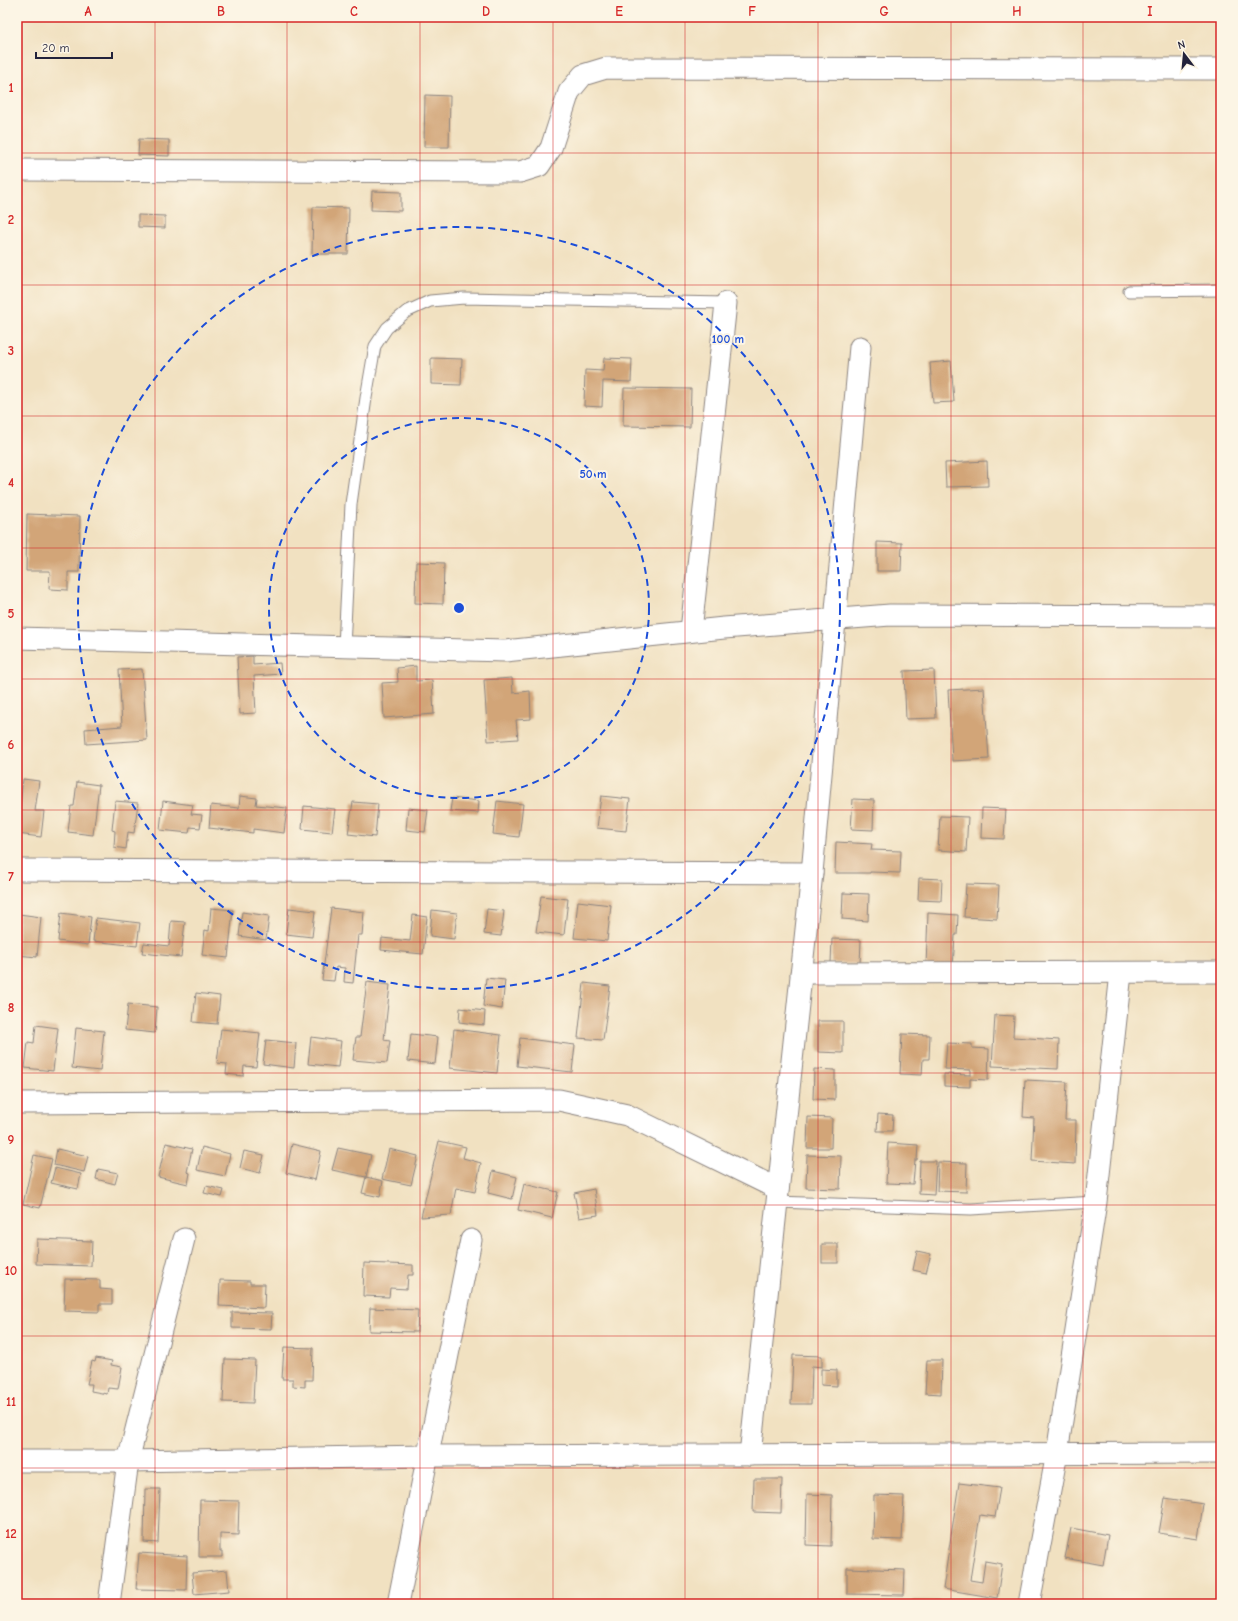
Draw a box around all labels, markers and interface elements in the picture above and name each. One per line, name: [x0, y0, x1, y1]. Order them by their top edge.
text: A: [84, 4, 92, 19]
text: B: [217, 4, 225, 19]
text: C: [350, 4, 358, 19]
text: D: [482, 4, 490, 19]
text: E: [615, 4, 623, 19]
text: F: [748, 4, 756, 19]
text: G: [879, 4, 889, 19]
text: H: [1012, 4, 1022, 19]
text: I: [1147, 4, 1153, 19]
scale bar: [36, 34, 112, 60]
north arrow: [1164, 34, 1204, 74]
text: N: [1176, 38, 1187, 52]
text: 20 m: [42, 41, 70, 55]
text: 1: [8, 80, 14, 95]
text: 2: [8, 212, 14, 227]
text: 100 m: [712, 332, 744, 346]
text: 3: [8, 343, 14, 358]
text: 50 m: [579, 467, 607, 481]
text: 4: [8, 475, 14, 490]
centre of rings: [452, 601, 466, 615]
text: 5: [8, 606, 15, 621]
text: 6: [8, 737, 15, 752]
text: 7: [8, 869, 14, 884]
text: 8: [8, 1000, 14, 1015]
text: 9: [8, 1132, 15, 1147]
text: 10: [5, 1263, 17, 1278]
text: 11: [6, 1394, 16, 1409]
text: 12: [5, 1526, 17, 1541]

